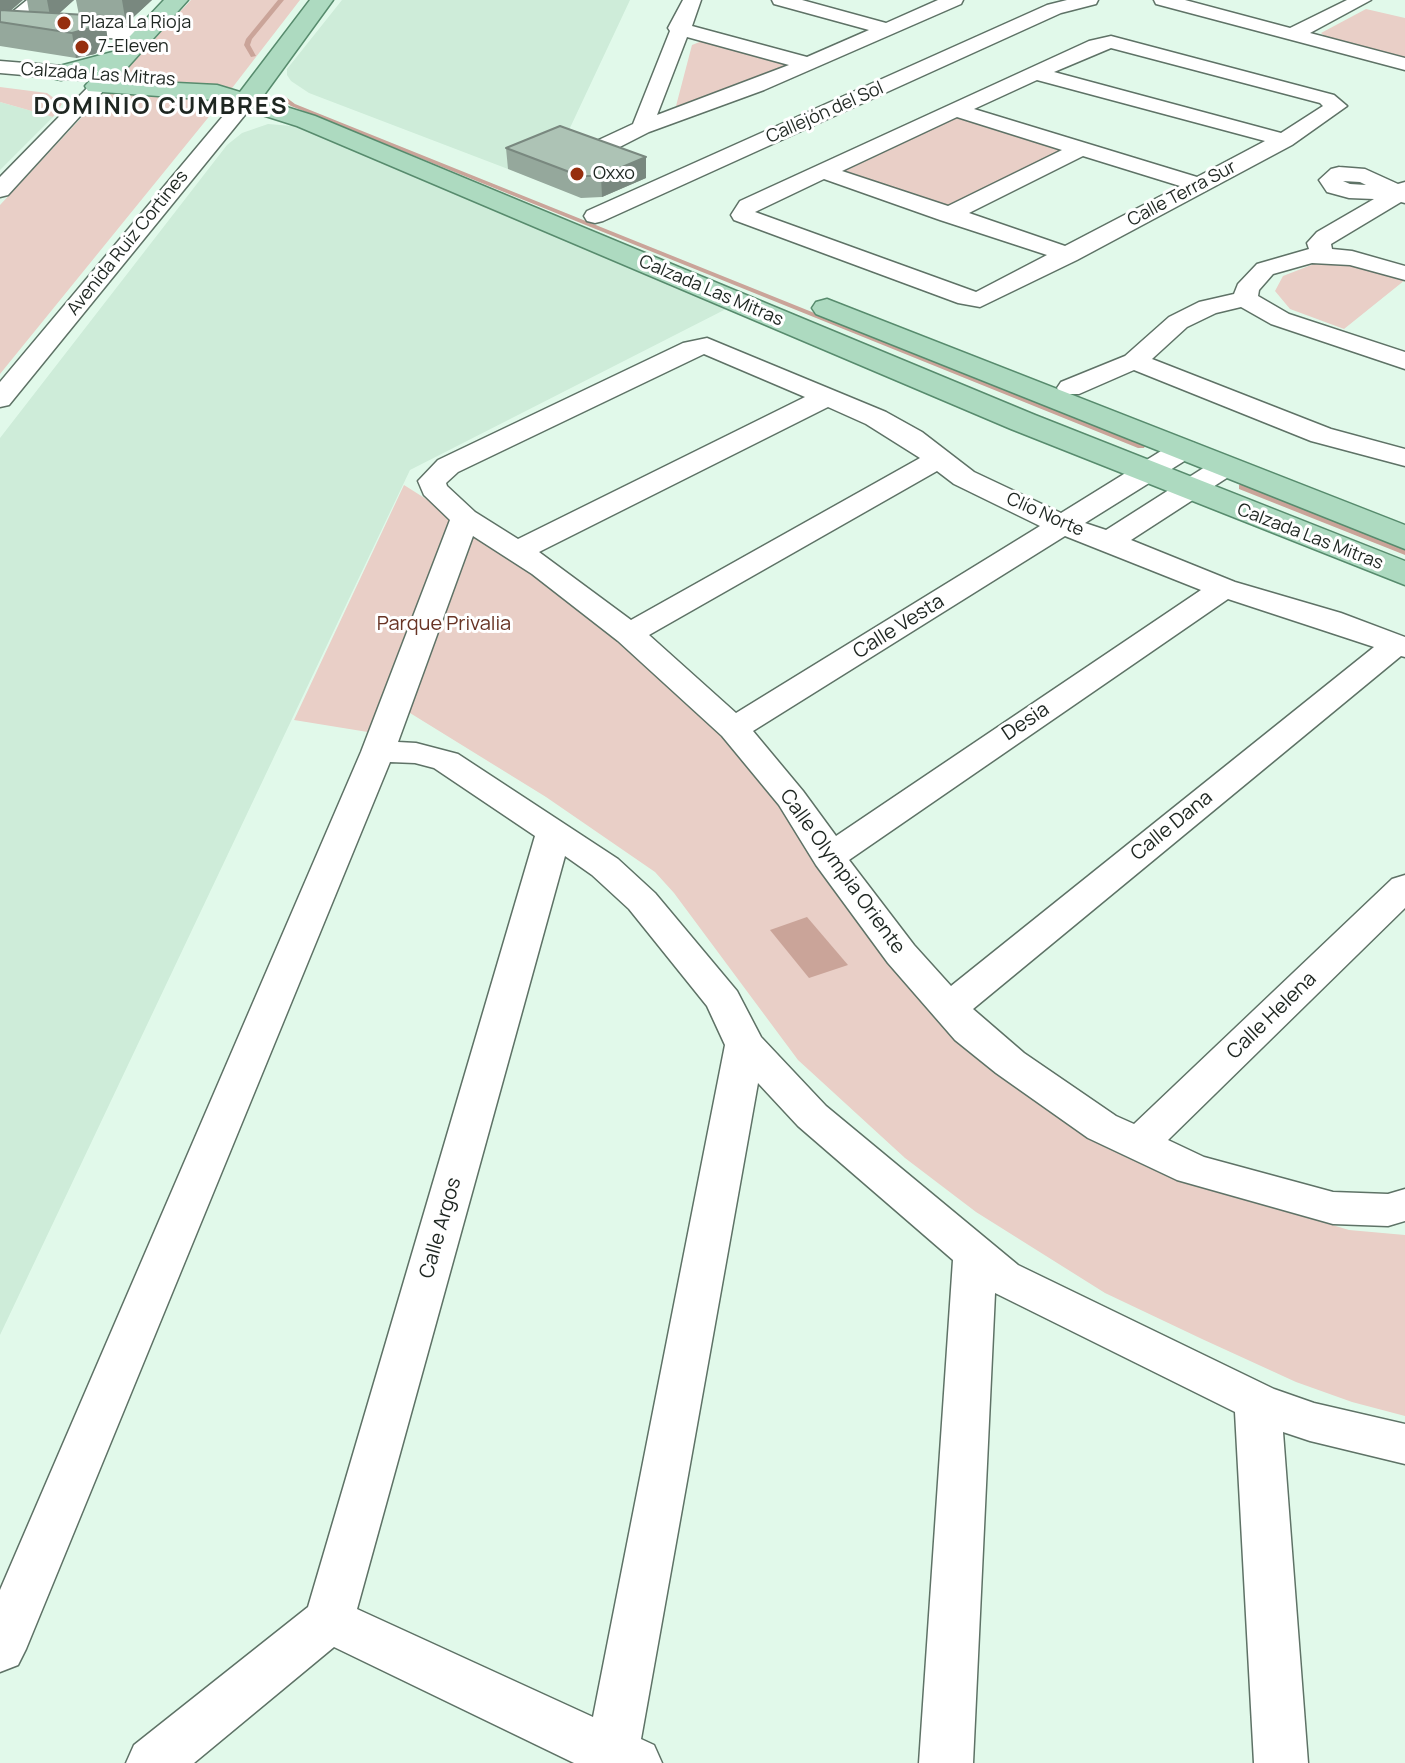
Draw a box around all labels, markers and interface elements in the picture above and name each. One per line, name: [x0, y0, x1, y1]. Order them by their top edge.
place label: Plaza La Rioja: [80, 12, 191, 34]
marker: Plaza La Rioja: [55, 14, 73, 32]
place label: 7-Eleven: [98, 36, 169, 58]
marker: 7-Eleven: [73, 38, 91, 56]
street label: Calzada Las Mitras: [20, 59, 176, 91]
street label: Callejón del Sol: [763, 77, 887, 149]
district label: DOMINIO CUMBRES: [34, 93, 288, 121]
street label: Calle Terra Sur: [1124, 156, 1240, 232]
place label: Oxxo: [593, 163, 635, 185]
marker: Oxxo: [568, 165, 586, 183]
street label: Avenida Ruiz Cortines: [63, 166, 193, 320]
street label: Calzada Las Mitras: [636, 251, 786, 331]
street label: Clío Norte: [1003, 488, 1087, 542]
street label: Calzada Las Mitras: [1234, 499, 1386, 575]
street label: Calle Vesta: [849, 590, 949, 664]
park label: Parque Privalia: [377, 612, 511, 636]
street label: Desia: [998, 698, 1054, 746]
street label: Calle Olympia Oriente: [774, 785, 910, 959]
street label: Calle Dana: [1126, 786, 1218, 866]
street label: Calle Helena: [1222, 967, 1322, 1065]
street label: Calle Argos: [415, 1175, 467, 1281]

